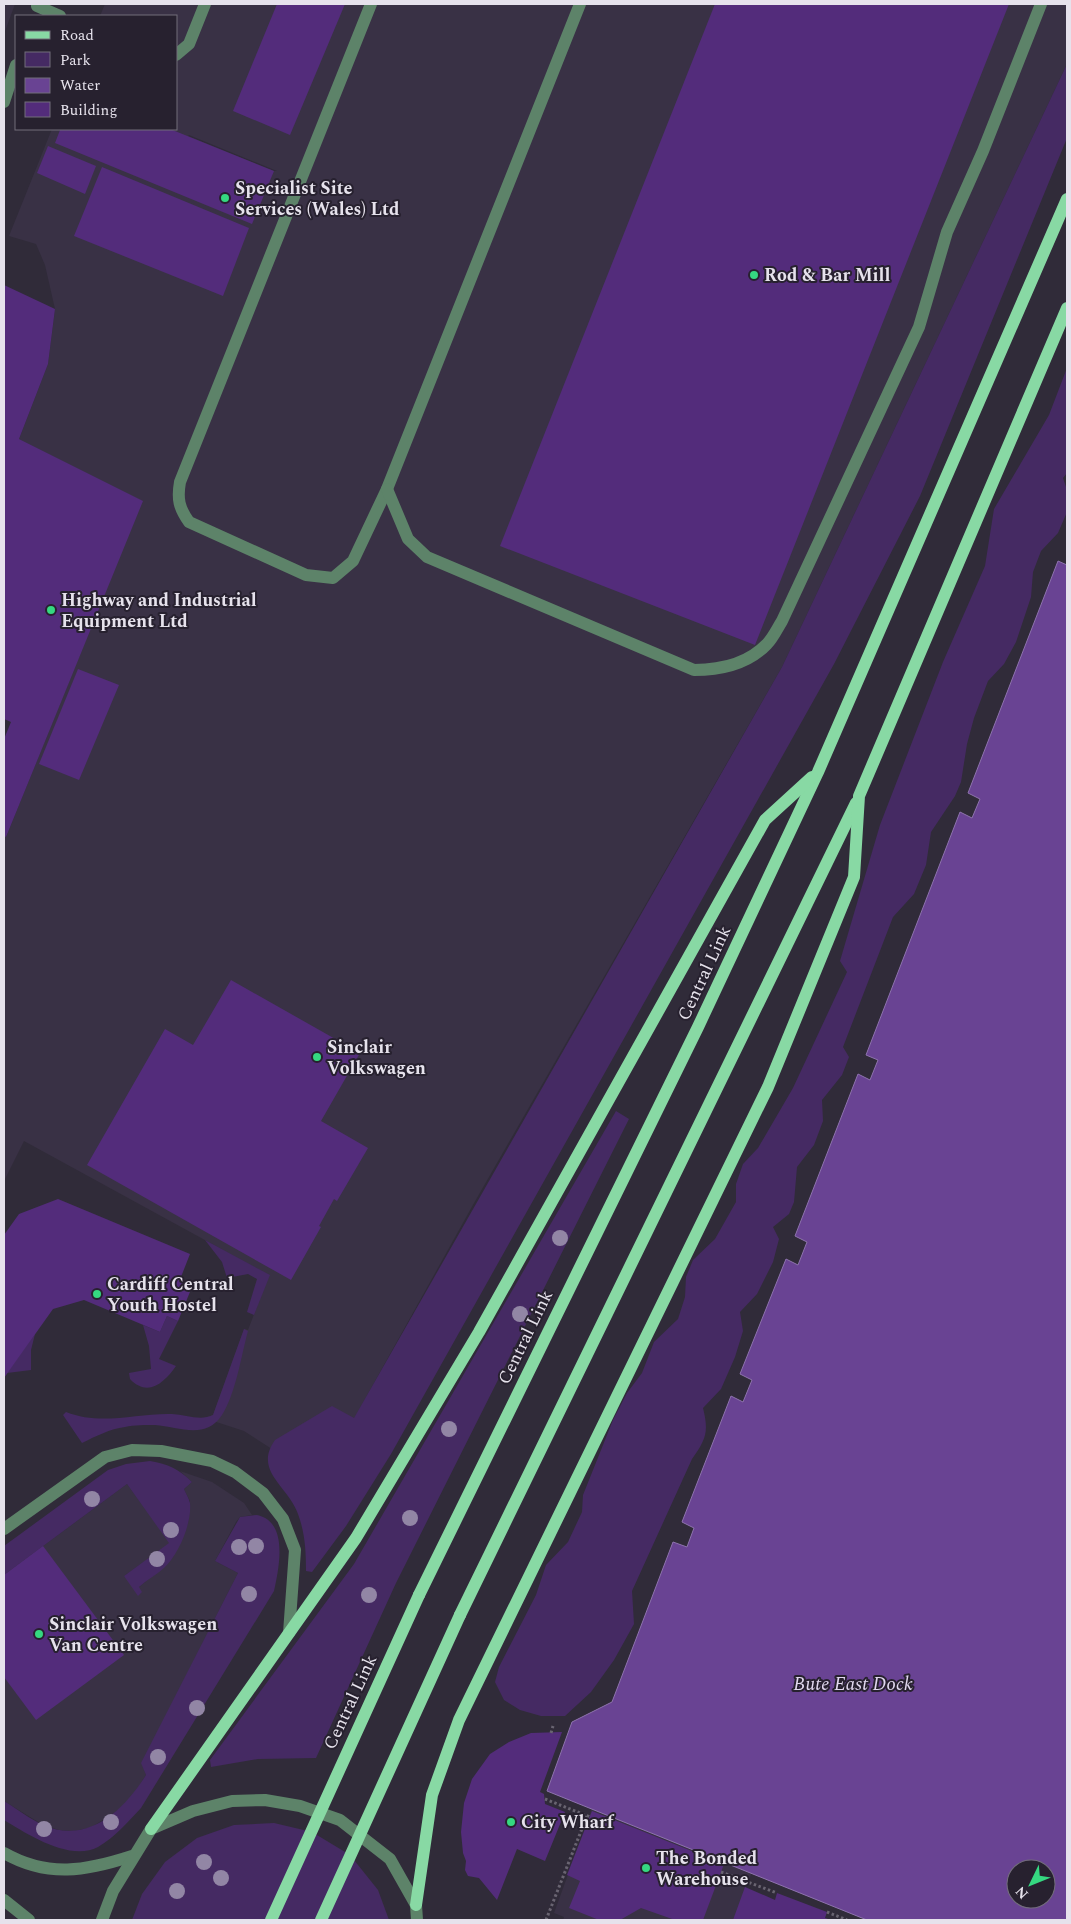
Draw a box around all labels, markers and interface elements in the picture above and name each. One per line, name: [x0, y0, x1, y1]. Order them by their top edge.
legend: [15, 15, 178, 130]
text: Road: [60, 24, 94, 47]
text: Park: [60, 49, 91, 72]
text: Water: [60, 74, 100, 97]
text: Building: [60, 99, 117, 122]
place label: Specialist Site Services (Wales) Ltd: [235, 175, 400, 223]
marker: Specialist Site Services (Wales) Ltd: [219, 192, 231, 204]
place label: Rod & Bar Mill: [764, 262, 890, 289]
marker: Rod & Bar Mill: [748, 269, 760, 281]
place label: Highway and Industrial Equipment Ltd: [61, 587, 257, 635]
marker: Highway and Industrial Equipment Ltd: [45, 604, 57, 616]
street label: Central Link: [671, 921, 738, 1025]
place label: Sinclair Volkswagen: [327, 1034, 426, 1082]
marker: Sinclair Volkswagen: [311, 1051, 323, 1063]
place label: Cardiff Central Youth Hostel: [107, 1271, 234, 1319]
street label: Central Link: [491, 1285, 560, 1389]
marker: Cardiff Central Youth Hostel: [91, 1288, 103, 1300]
place label: Sinclair Volkswagen Van Centre: [49, 1611, 217, 1659]
marker: Sinclair Volkswagen Van Centre: [33, 1628, 45, 1640]
street label: Central Link: [317, 1650, 384, 1754]
water label: Bute East Dock: [793, 1670, 913, 1699]
place label: City Wharf: [521, 1809, 615, 1836]
marker: City Wharf: [505, 1816, 517, 1828]
place label: The Bonded Warehouse: [656, 1845, 758, 1893]
north arrow: [1006, 1859, 1056, 1909]
marker: The Bonded Warehouse: [640, 1862, 652, 1874]
text: N: [1010, 1881, 1033, 1904]

